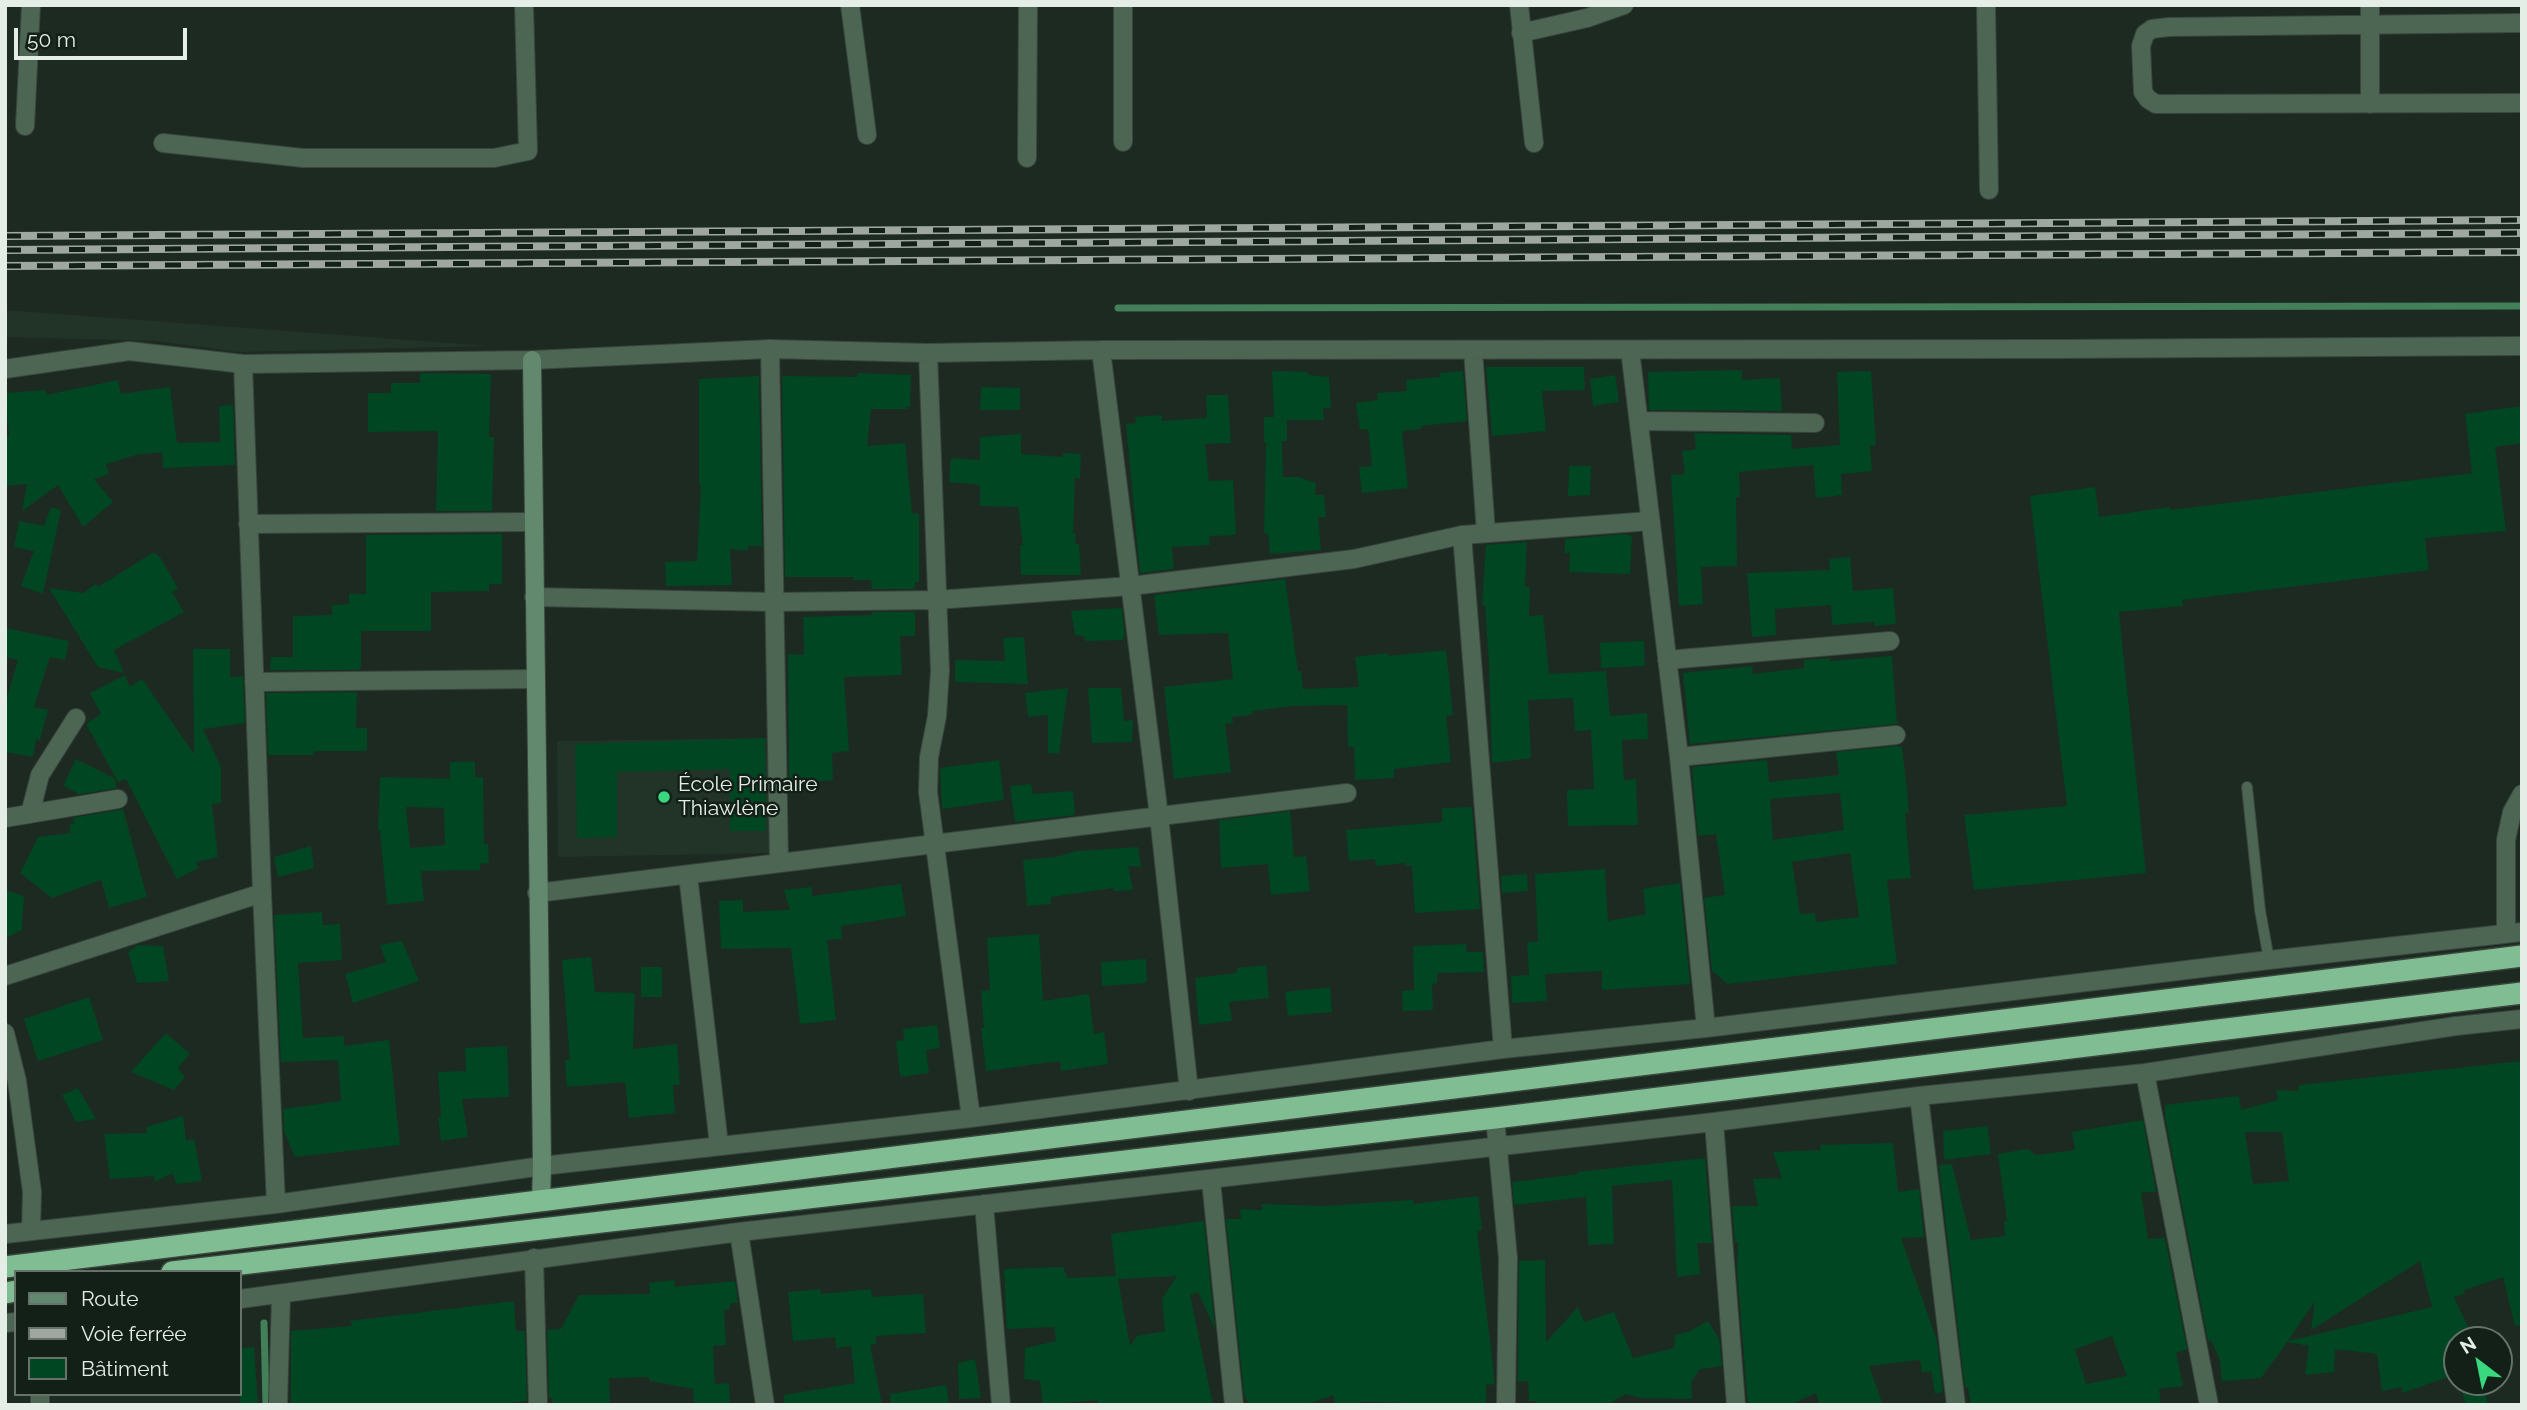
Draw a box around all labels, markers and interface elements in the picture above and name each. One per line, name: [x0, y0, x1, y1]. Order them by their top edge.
scale bar: [18, 14, 191, 58]
text: 50 m: [27, 27, 76, 52]
place label: École Primaire Thiawlène: [678, 772, 817, 822]
marker: École Primaire Thiawlène: [656, 789, 672, 805]
legend: [14, 1270, 242, 1396]
text: Route: [81, 1286, 139, 1311]
text: Voie ferrée: [81, 1321, 187, 1346]
north arrow: [2443, 1326, 2513, 1396]
text: N: [2456, 1332, 2480, 1358]
text: Bâtiment: [81, 1356, 169, 1381]

